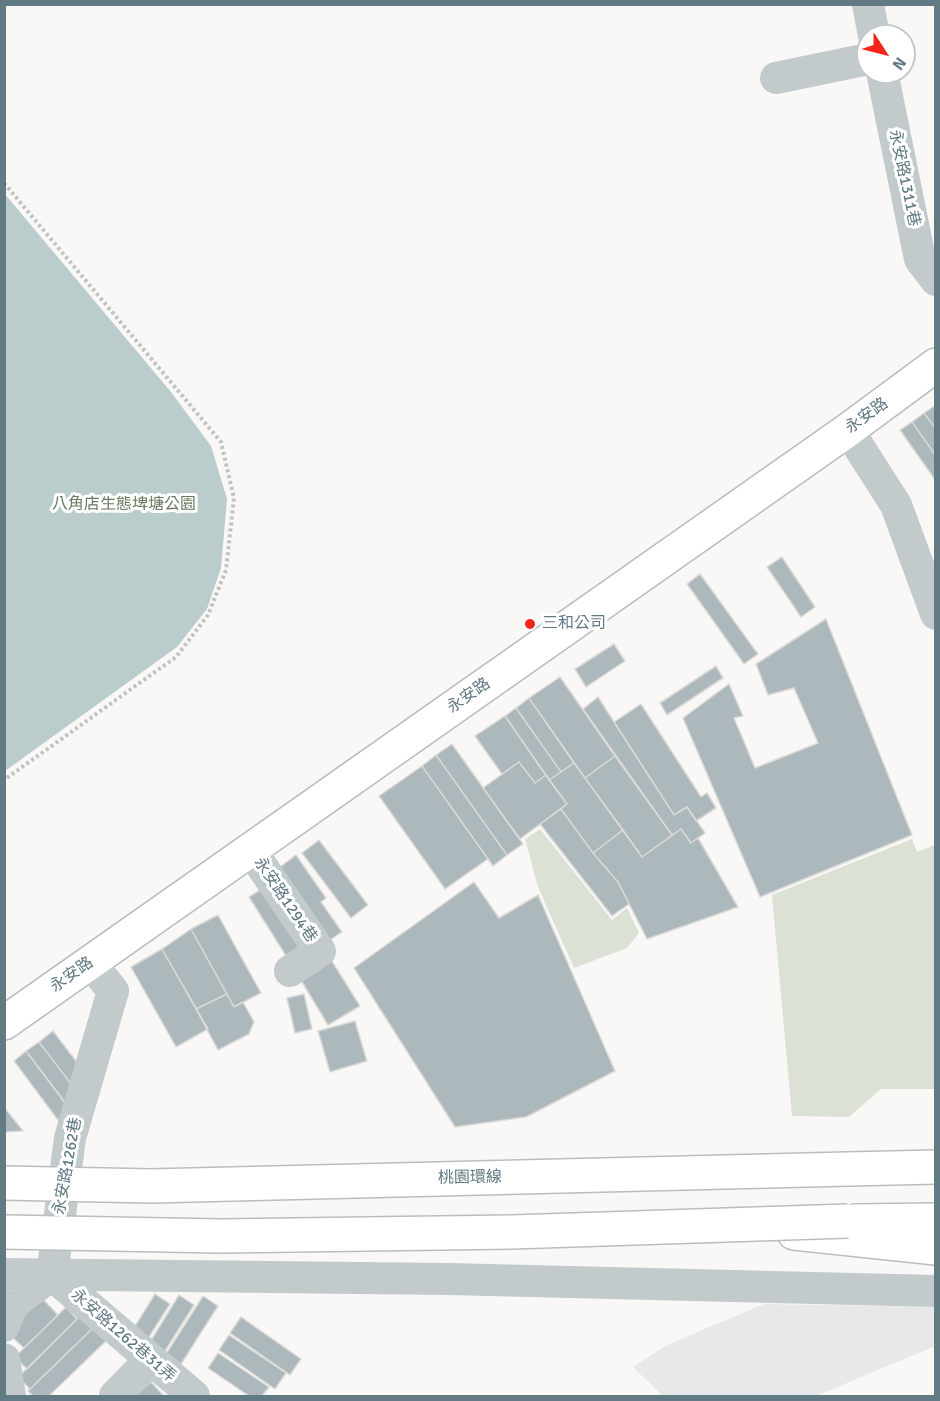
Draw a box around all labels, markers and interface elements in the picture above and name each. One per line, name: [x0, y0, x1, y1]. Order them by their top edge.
north arrow: [856, 24, 916, 84]
text: N: [888, 53, 910, 74]
street label: 永安路1311巷: [884, 128, 924, 228]
street label: 永安路: [842, 394, 892, 438]
park label: 八角店生態埤塘公園: [52, 495, 196, 515]
place label: 三和公司: [542, 614, 606, 634]
marker: 三和公司: [523, 617, 537, 631]
street label: 永安路: [444, 674, 494, 718]
street label: 永安路1294巷: [249, 854, 321, 946]
street label: 永安路: [47, 953, 97, 997]
street label: 永安路1262巷: [50, 1116, 86, 1216]
street label: 桃園環線: [438, 1168, 502, 1188]
street label: 永安路1262巷31弄: [67, 1286, 179, 1386]

